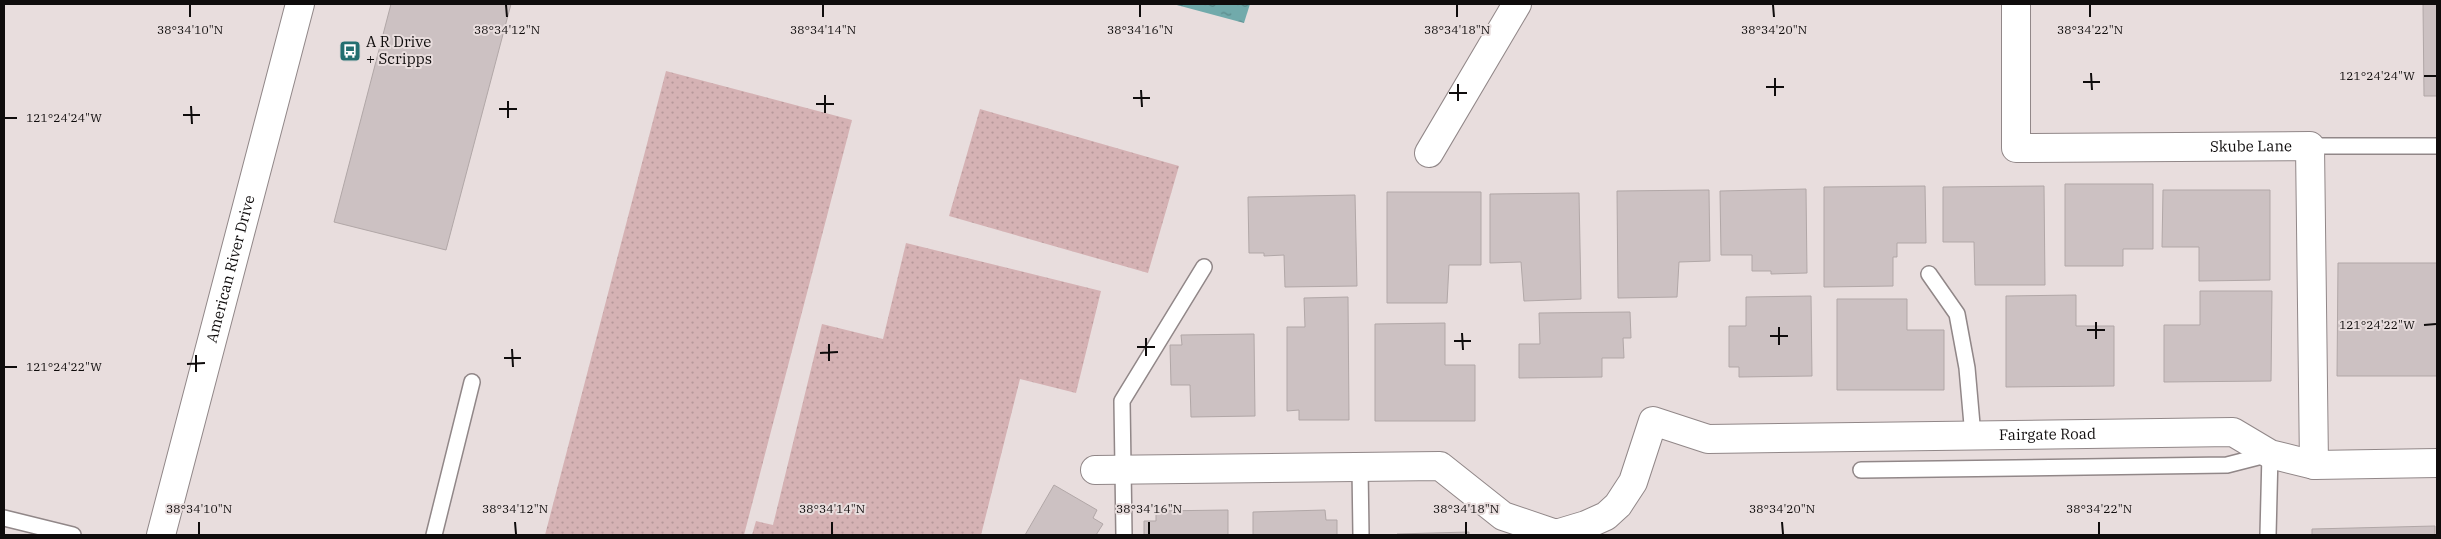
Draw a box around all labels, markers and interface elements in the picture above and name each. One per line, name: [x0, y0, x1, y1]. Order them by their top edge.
text: 38°34'10"N: [157, 22, 223, 37]
text: 38°34'12"N: [474, 22, 540, 37]
text: 38°34'14"N: [790, 22, 856, 37]
text: 38°34'16"N: [1107, 22, 1173, 37]
text: 38°34'18"N: [1424, 22, 1490, 37]
text: 38°34'20"N: [1741, 22, 1807, 37]
text: 38°34'22"N: [2057, 22, 2123, 37]
place label: A R Drive + Scripps: [366, 32, 432, 68]
bus stop icon: A R Drive + Scripps: [338, 39, 362, 63]
text: 121°24'24"W: [2339, 68, 2415, 83]
text: 121°24'24"W: [26, 110, 102, 125]
street label: Skube Lane: [2210, 136, 2292, 156]
street label: American River Drive: [202, 193, 259, 345]
text: 121°24'22"W: [2339, 317, 2415, 332]
text: 121°24'22"W: [26, 359, 102, 374]
street label: Fairgate Road: [1999, 424, 2096, 444]
text: 38°34'10"N: [166, 501, 232, 516]
text: 38°34'12"N: [482, 501, 548, 516]
text: 38°34'14"N: [799, 501, 865, 516]
text: 38°34'16"N: [1116, 501, 1182, 516]
text: 38°34'18"N: [1433, 501, 1499, 516]
text: 38°34'20"N: [1749, 501, 1815, 516]
text: 38°34'22"N: [2066, 501, 2132, 516]

